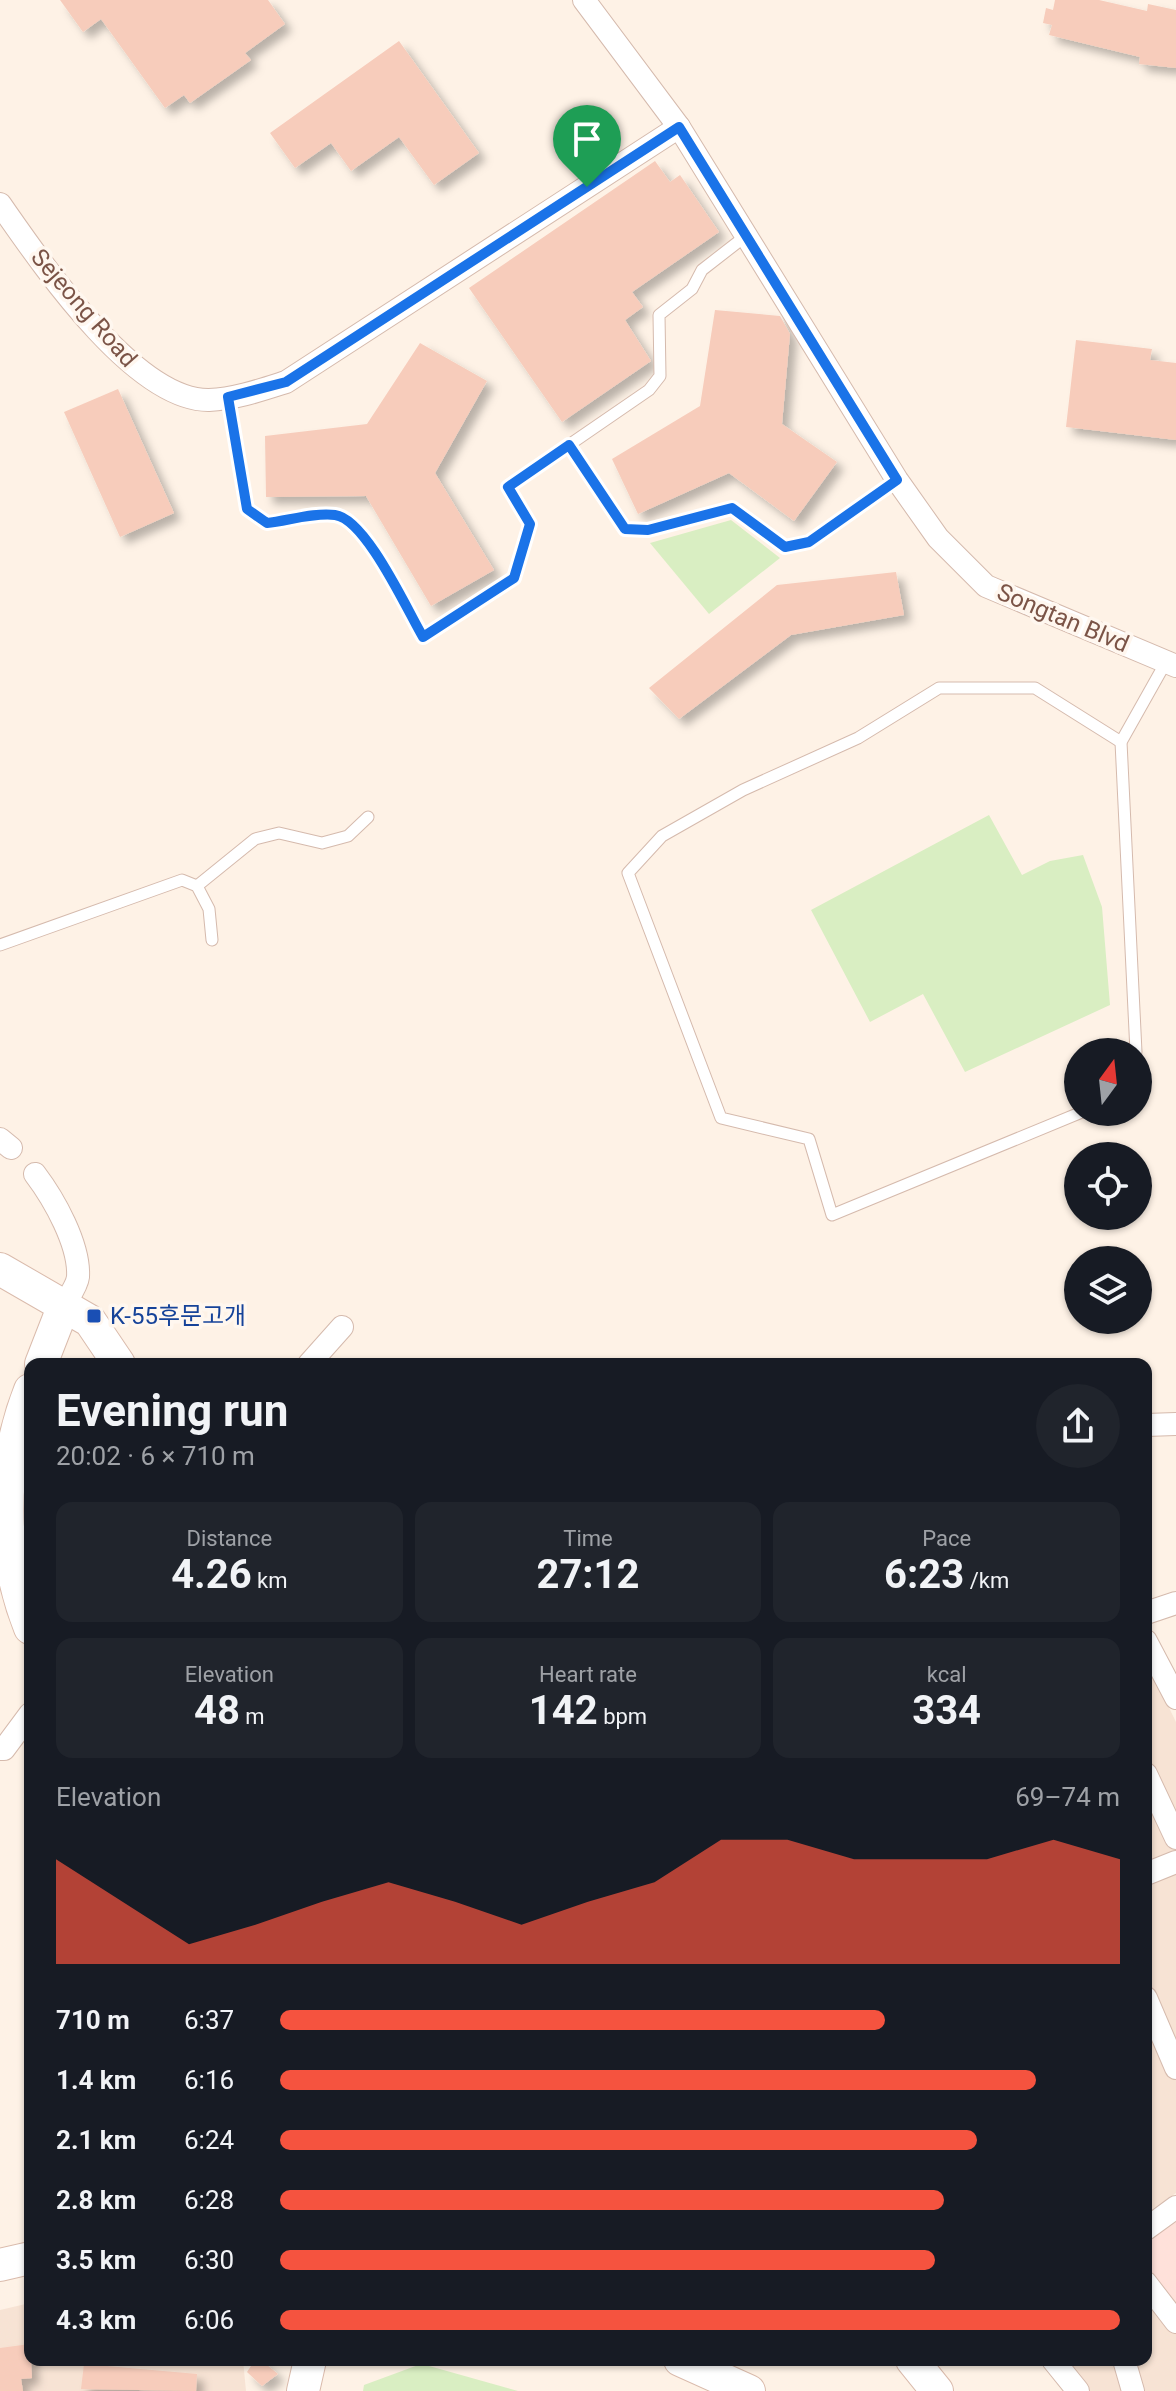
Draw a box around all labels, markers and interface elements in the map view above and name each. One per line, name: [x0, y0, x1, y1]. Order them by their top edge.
pin: [553, 105, 621, 187]
icon: arrive: [565, 117, 609, 161]
street label: Sejeong Road: [25, 243, 143, 373]
street label: Songtan Blvd: [993, 578, 1133, 658]
north arrow: [1064, 1038, 1152, 1126]
map controls: [1064, 1038, 1152, 1334]
button: locate: [1064, 1142, 1152, 1230]
button: layers: [1064, 1246, 1152, 1334]
place label: K-55후문고개: [110, 1302, 246, 1330]
marker: K-55후문고개: [85, 1307, 103, 1325]
button: share: [1036, 1384, 1120, 1468]
text: Evening run: [56, 1385, 288, 1437]
text: 20:02 · 6 × 710 m: [56, 1441, 255, 1471]
text: Distance: [187, 1526, 272, 1551]
text: Time: [563, 1526, 613, 1551]
text: Pace: [922, 1526, 971, 1551]
text: 4.26: [171, 1551, 252, 1598]
text: 27:12: [536, 1551, 640, 1598]
text: 6:23: [884, 1551, 964, 1598]
text: km: [252, 1568, 288, 1593]
text: /km: [964, 1568, 1009, 1593]
text: Elevation: [185, 1662, 274, 1687]
text: Heart rate: [539, 1662, 637, 1687]
text: kcal: [927, 1662, 967, 1687]
text: 48: [194, 1687, 240, 1734]
text: 142: [529, 1687, 598, 1734]
text: 334: [912, 1687, 981, 1734]
text: m: [240, 1704, 265, 1729]
text: bpm: [598, 1704, 647, 1729]
text: Elevation: [56, 1782, 161, 1812]
text: 69–74 m: [1015, 1782, 1120, 1812]
text: 710 m: [56, 2005, 130, 2035]
text: 6:37: [184, 2005, 234, 2035]
text: 1.4 km: [56, 2065, 136, 2095]
text: 6:16: [184, 2065, 234, 2095]
text: 2.1 km: [56, 2125, 136, 2155]
text: 6:24: [184, 2125, 234, 2155]
text: 2.8 km: [56, 2185, 136, 2215]
text: 6:28: [184, 2185, 234, 2215]
text: 3.5 km: [56, 2245, 136, 2275]
text: 6:30: [184, 2245, 234, 2275]
text: 4.3 km: [56, 2305, 136, 2335]
text: 6:06: [184, 2305, 234, 2335]

